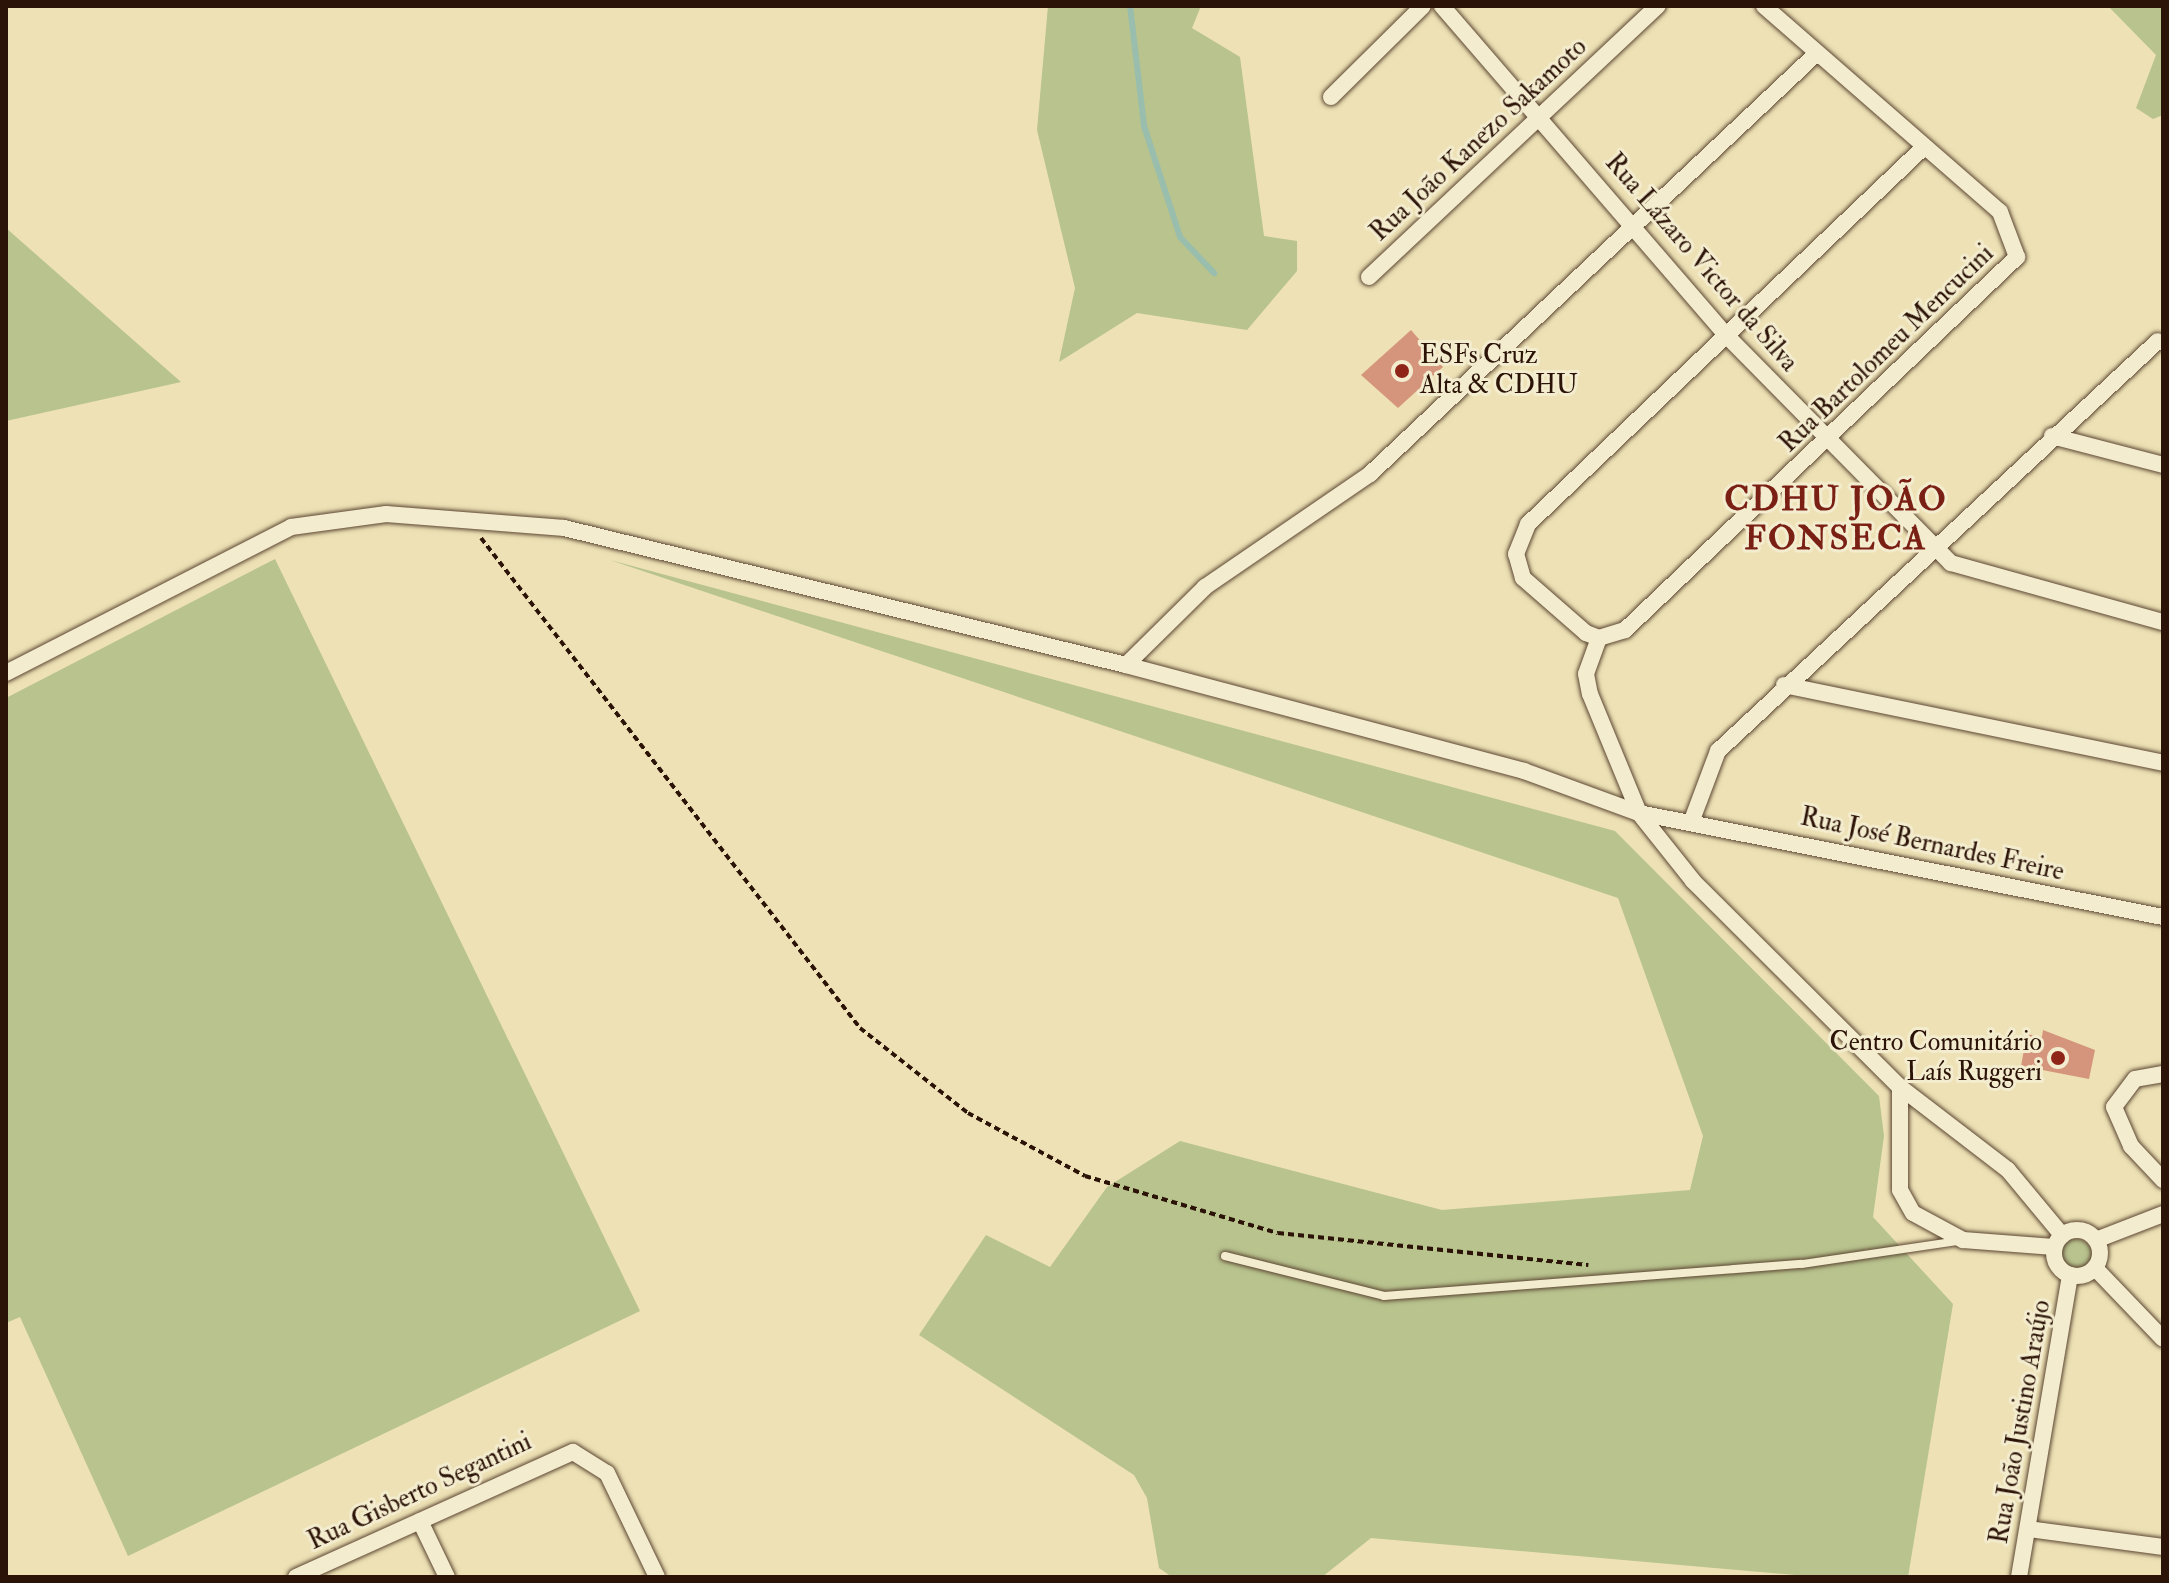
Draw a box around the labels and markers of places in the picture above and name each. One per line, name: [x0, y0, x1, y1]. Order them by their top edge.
place label: ESFs Cruz Alta & CDHU: [1420, 340, 1578, 402]
marker: ESFs Cruz Alta & CDHU: [1391, 360, 1413, 382]
place label: Centro Comunitário Laís Ruggeri: [1830, 1027, 2042, 1088]
marker: Centro Comunitário Laís Ruggeri: [2049, 1049, 2067, 1067]

